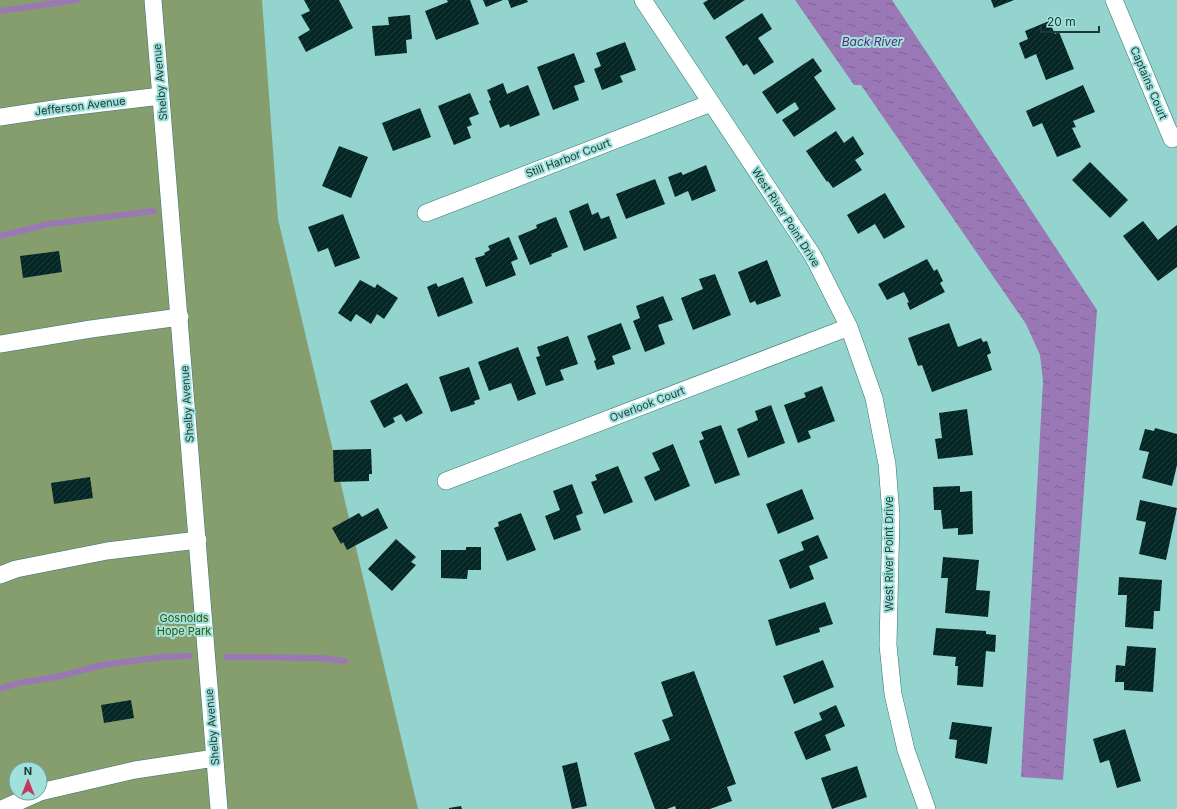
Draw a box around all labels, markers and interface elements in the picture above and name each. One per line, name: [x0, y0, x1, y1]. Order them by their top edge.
scale bar: [1041, 8, 1099, 34]
text: 20 m: [1047, 14, 1076, 29]
water label: Back River: [842, 34, 903, 49]
street label: Shelby Avenue: [150, 43, 170, 121]
street label: Captains Court: [1127, 44, 1171, 122]
street label: Jefferson Avenue: [34, 93, 126, 119]
street label: Still Harbor Court: [523, 135, 613, 181]
street label: West River Point Drive: [749, 165, 823, 269]
street label: Shelby Avenue: [177, 365, 197, 443]
street label: Overlook Court: [608, 383, 687, 425]
street label: West River Point Drive: [882, 496, 896, 612]
park label: Gosnolds Hope Park: [157, 611, 211, 638]
street label: Shelby Avenue: [202, 688, 222, 766]
north arrow: [8, 761, 48, 801]
text: N: [24, 764, 32, 778]

